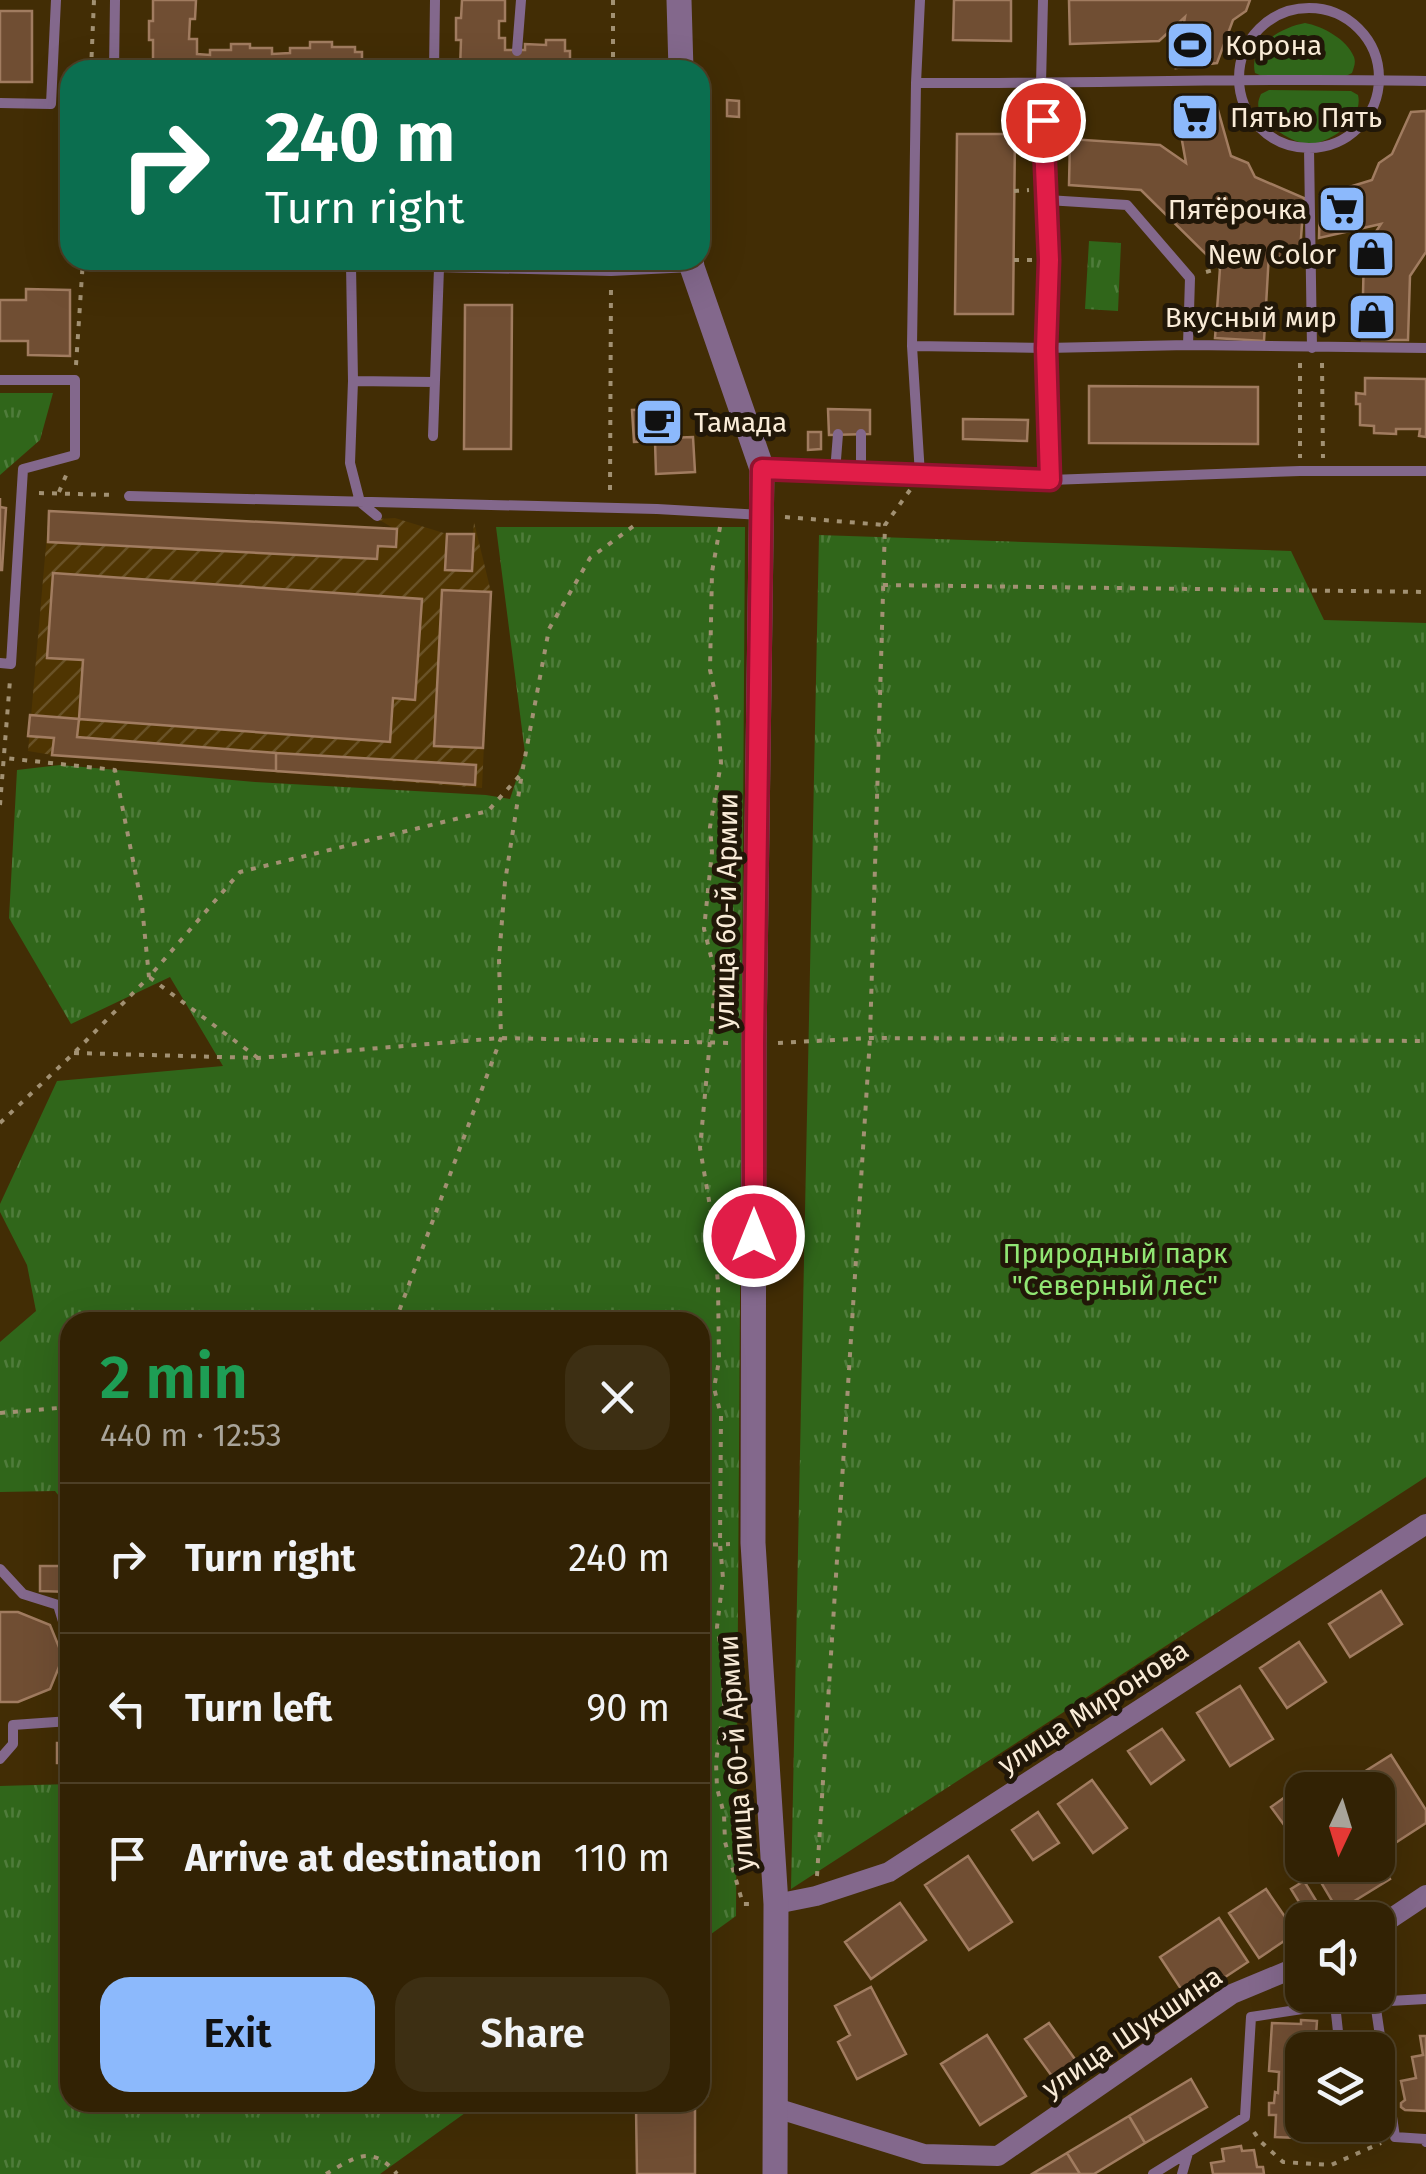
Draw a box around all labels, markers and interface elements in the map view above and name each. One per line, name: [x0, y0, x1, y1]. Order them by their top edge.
sports icon: Корона: [1164, 19, 1216, 71]
place label: Корона: [1225, 29, 1322, 62]
pin: [1001, 78, 1086, 163]
supermarket icon: Пятью Пять: [1169, 91, 1221, 143]
icon: arrive: [1016, 93, 1071, 148]
text: 240 m: [265, 96, 455, 180]
icon: right: [100, 100, 230, 230]
place label: Пятью Пять: [1230, 101, 1382, 134]
text: Turn right: [265, 181, 464, 235]
supermarket icon: Пятёрочка: [1316, 183, 1368, 235]
place label: Пятёрочка: [1168, 193, 1307, 226]
shop icon: New Color: [1345, 228, 1397, 280]
place label: New Color: [1207, 238, 1336, 271]
shop icon: Вкусный мир: [1346, 291, 1398, 343]
place label: Вкусный мир: [1165, 301, 1337, 334]
cafe icon: Тамада: [633, 396, 685, 448]
place label: Тамада: [694, 406, 787, 439]
street label: улица 60-й Армии: [707, 792, 745, 1030]
position arrow: [702, 1184, 806, 1288]
park label: Природный парк "Северный лес": [1003, 1237, 1228, 1302]
text: 2 min: [100, 1342, 248, 1414]
button: close: [565, 1345, 670, 1450]
text: 440 m · 12:53: [100, 1416, 282, 1454]
icon: right: [100, 1531, 155, 1586]
text: Turn right: [185, 1535, 355, 1581]
text: 240 m: [568, 1535, 670, 1581]
street label: улица Миронова: [991, 1633, 1195, 1781]
street label: улица 60-й Армии: [711, 1634, 761, 1872]
icon: left: [100, 1681, 155, 1736]
text: Turn left: [185, 1685, 332, 1731]
text: 90 m: [586, 1685, 670, 1731]
north arrow: [1285, 1772, 1395, 1882]
map controls: [1285, 1772, 1395, 2142]
icon: arrive: [100, 1831, 155, 1886]
text: Arrive at destination: [185, 1835, 542, 1881]
text: 110 m: [574, 1835, 670, 1881]
button: sound: [1285, 1902, 1395, 2012]
street label: улица Шукшина: [1035, 1959, 1229, 2105]
button: Exit: [100, 1977, 375, 2092]
button: Share: [395, 1977, 670, 2092]
button: layers: [1285, 2032, 1395, 2142]

